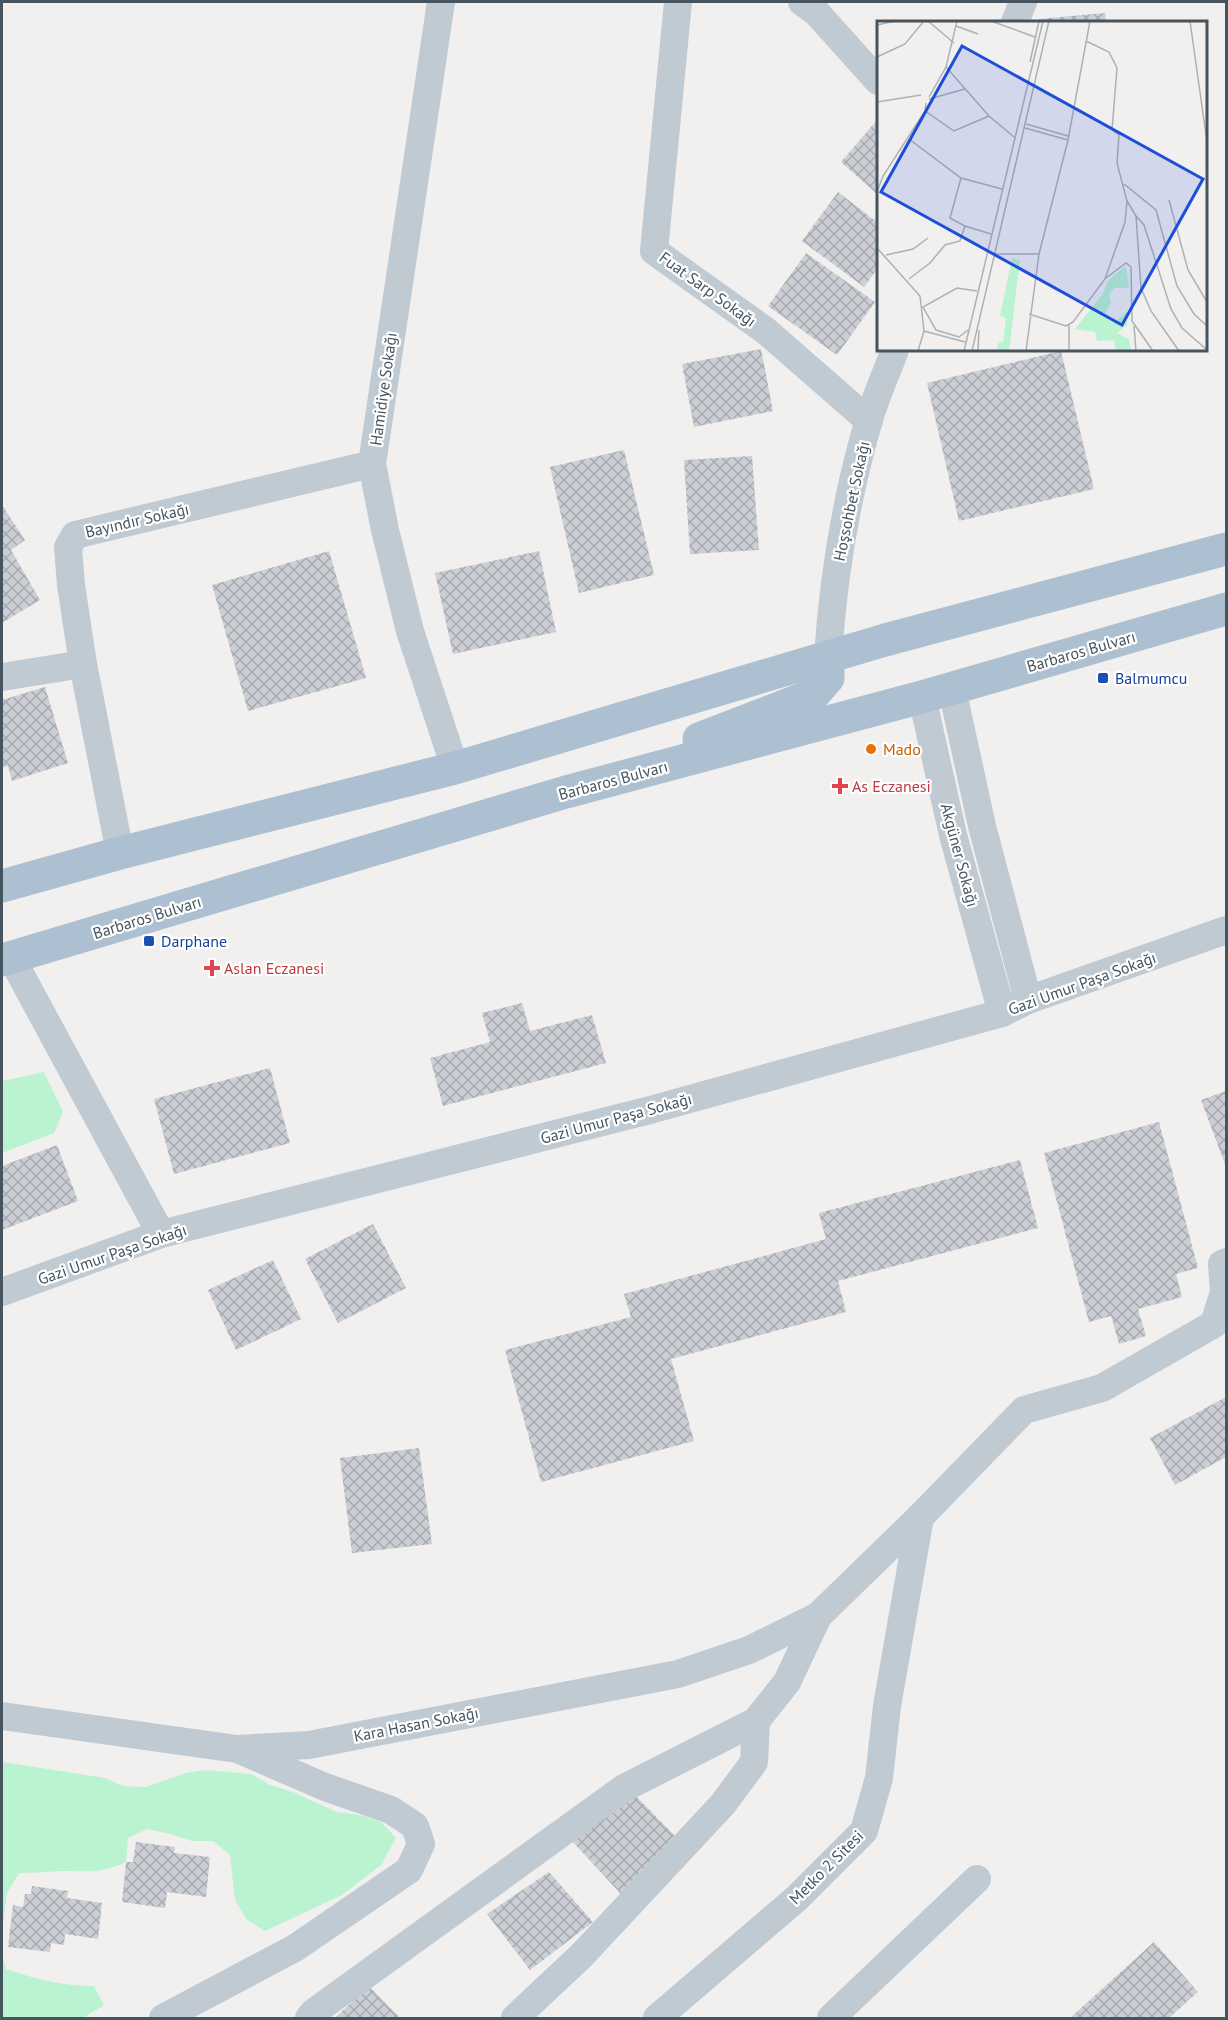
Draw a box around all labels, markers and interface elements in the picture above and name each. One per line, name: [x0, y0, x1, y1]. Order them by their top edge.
inset map: [877, 21, 1207, 351]
street label: Fuat Sarp Sokağı: [656, 247, 760, 331]
street label: Hamidiye Sokağı: [365, 331, 401, 447]
street label: Hoşsohbet Sokağı: [829, 439, 873, 563]
street label: Bayındır Sokağı: [83, 498, 191, 542]
street label: Barbaros Bulvarı: [1024, 626, 1138, 676]
place label: Balmumcu: [1115, 668, 1187, 688]
marker: Balmumcu: [1096, 671, 1110, 685]
place label: Mado: [883, 739, 921, 759]
marker: Mado: [864, 742, 878, 756]
street label: Barbaros Bulvarı: [556, 756, 670, 804]
place label: As Eczanesi: [852, 776, 931, 796]
marker: As Eczanesi: [833, 779, 847, 793]
street label: Akgüner Sokağı: [937, 801, 983, 909]
street label: Barbaros Bulvarı: [90, 891, 204, 943]
place label: Darphane: [161, 931, 227, 951]
marker: Darphane: [142, 934, 156, 948]
street label: Gazi Umur Paşa Sokağı: [1005, 947, 1159, 1019]
place label: Aslan Eczanesi: [224, 958, 324, 978]
marker: Aslan Eczanesi: [205, 961, 219, 975]
street label: Gazi Umur Paşa Sokağı: [538, 1088, 694, 1148]
street label: Gazi Umur Paşa Sokağı: [35, 1219, 189, 1289]
street label: Kara Hasan Sokağı: [352, 1702, 480, 1746]
street label: Metko 2 Sitesi: [785, 1826, 867, 1908]

